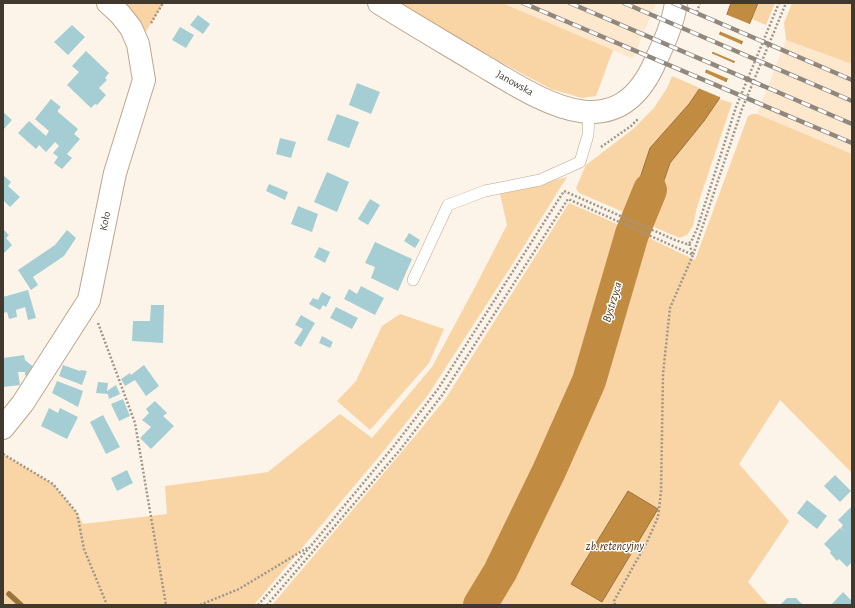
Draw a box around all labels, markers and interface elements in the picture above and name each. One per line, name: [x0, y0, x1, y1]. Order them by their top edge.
street label: Janowska: [495, 68, 535, 98]
street label: Koło: [98, 210, 112, 232]
water label: Bystrzyca: [600, 280, 624, 324]
water label: zb. retencyjny: [585, 540, 644, 553]

